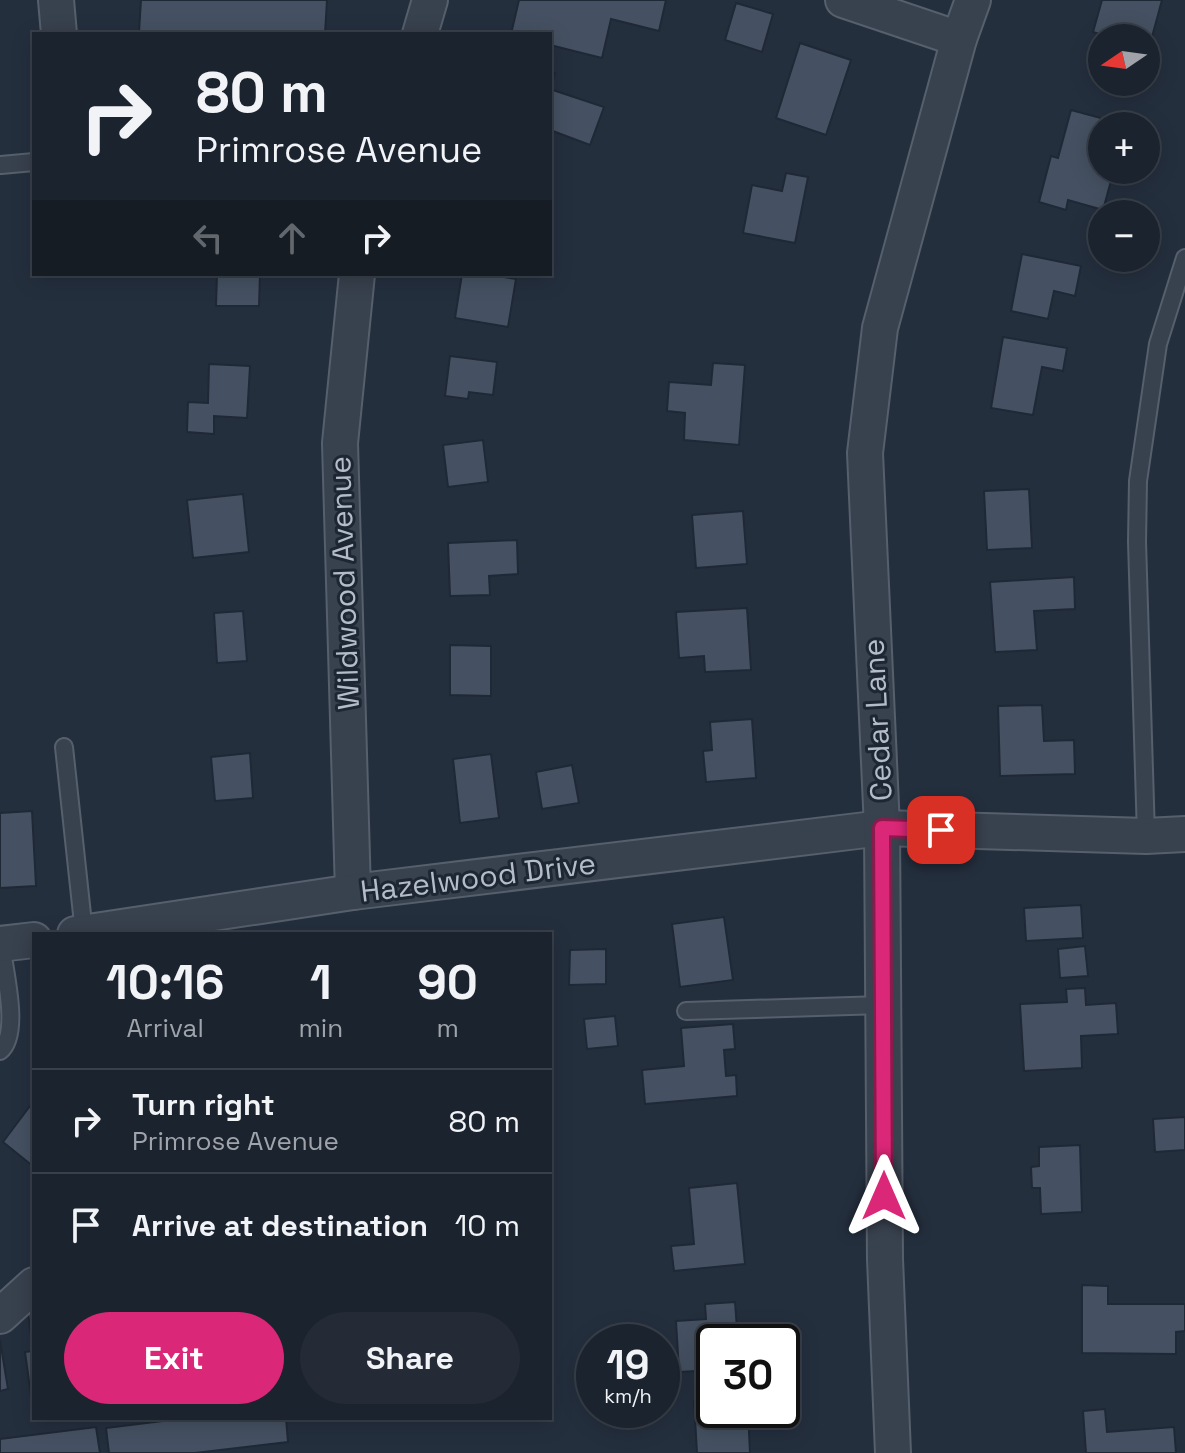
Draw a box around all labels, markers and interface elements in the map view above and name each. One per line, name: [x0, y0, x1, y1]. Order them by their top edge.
north arrow: [1088, 24, 1160, 96]
map controls: [1088, 24, 1160, 272]
text: 80 m: [196, 57, 328, 128]
icon: right: [64, 64, 168, 168]
button: +: [1088, 112, 1160, 184]
text: Primrose Avenue: [196, 127, 482, 173]
button: −: [1088, 200, 1160, 272]
icon: left: [186, 216, 230, 260]
icon: ahead: [270, 216, 314, 260]
icon: right: [354, 216, 398, 260]
street label: Wildwood Avenue: [320, 456, 368, 710]
street label: Cedar Lane: [853, 638, 901, 802]
pin: [907, 796, 975, 864]
icon: arrive: [919, 808, 963, 852]
street label: Hazelwood Drive: [358, 843, 598, 911]
text: 10:16: [106, 952, 224, 1013]
text: 1: [310, 952, 332, 1013]
text: 90: [417, 952, 478, 1013]
text: Arrival: [127, 1011, 204, 1045]
text: min: [299, 1011, 343, 1045]
text: m: [436, 1011, 459, 1045]
text: Turn right: [132, 1085, 275, 1124]
icon: right: [64, 1099, 108, 1143]
text: 80 m: [449, 1102, 520, 1141]
text: Primrose Avenue: [132, 1124, 339, 1158]
position arrow: [842, 1154, 926, 1238]
icon: arrive: [64, 1203, 108, 1247]
text: Arrive at destination: [132, 1206, 428, 1245]
text: 10 m: [455, 1206, 520, 1245]
button: Exit: [64, 1312, 284, 1404]
button: Share: [300, 1312, 520, 1404]
speed limit sign: 30: [696, 1324, 800, 1428]
text: 19: [607, 1340, 649, 1391]
text: km/h: [604, 1383, 652, 1409]

